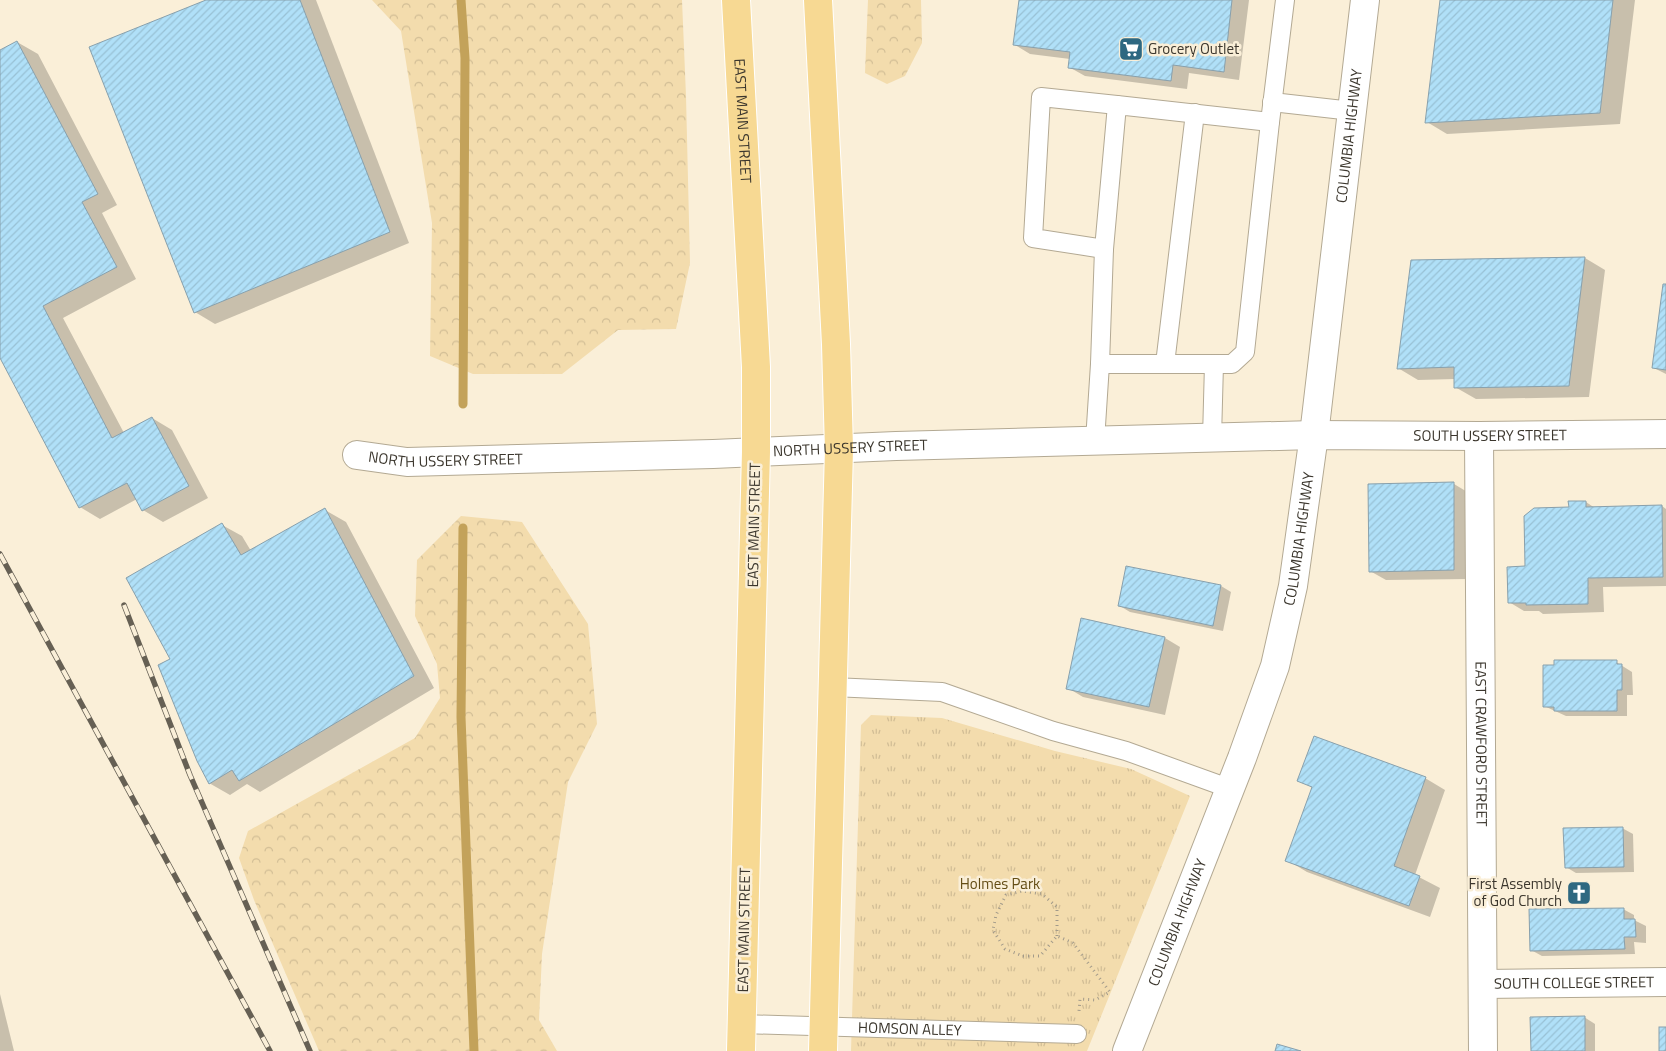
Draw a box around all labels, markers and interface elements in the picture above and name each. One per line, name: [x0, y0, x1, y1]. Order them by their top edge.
supermarket icon: Grocery Outlet: [1118, 36, 1144, 62]
place label: Grocery Outlet: [1148, 37, 1240, 60]
street label: EAST MAIN STREET: [728, 58, 758, 184]
street label: COLUMBIA HIGHWAY: [1329, 68, 1368, 204]
street label: SOUTH USSERY STREET: [1413, 423, 1567, 447]
street label: NORTH USSERY STREET: [772, 433, 928, 462]
street label: NORTH USSERY STREET: [367, 445, 523, 473]
street label: EAST MAIN STREET: [741, 462, 766, 588]
street label: COLUMBIA HIGHWAY: [1277, 470, 1320, 608]
street label: EAST CRAWFORD STREET: [1469, 661, 1494, 827]
street label: COLUMBIA HIGHWAY: [1142, 855, 1212, 989]
street label: EAST MAIN STREET: [731, 867, 756, 993]
park label: Holmes Park: [960, 872, 1040, 895]
place label: First Assembly of God Church: [1468, 872, 1562, 912]
church icon: First Assembly of God Church: [1566, 880, 1592, 906]
street label: SOUTH COLLEGE STREET: [1494, 970, 1654, 995]
street label: HOMSON ALLEY: [858, 1015, 962, 1042]

